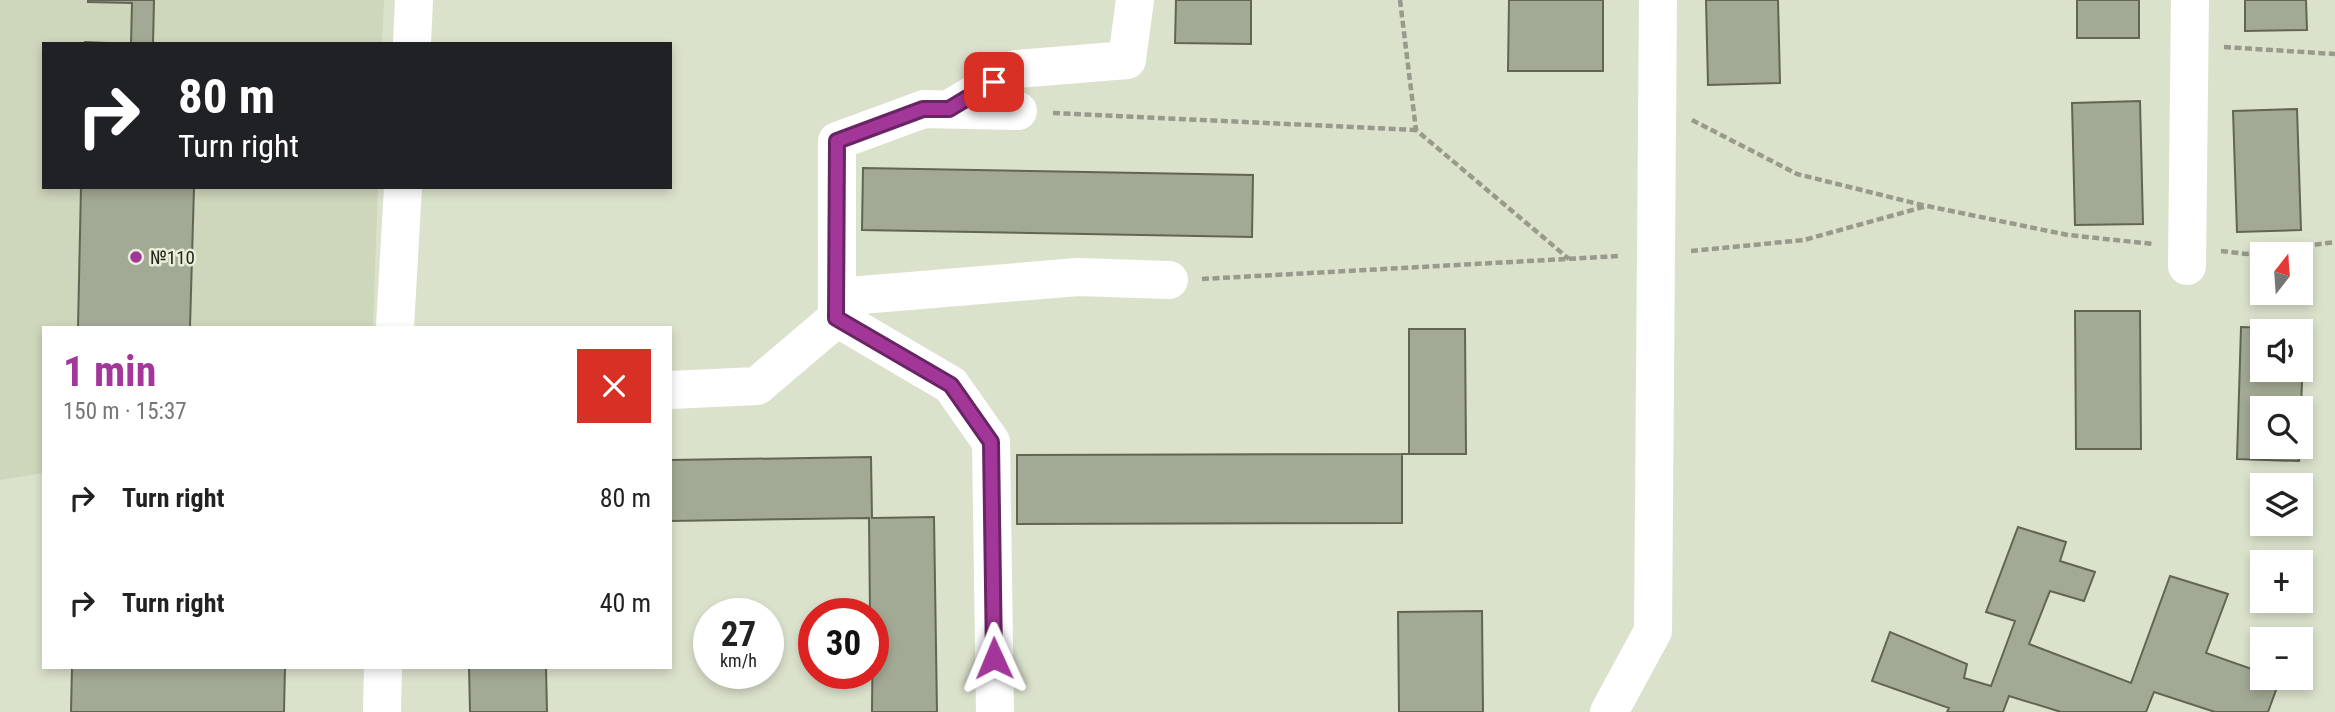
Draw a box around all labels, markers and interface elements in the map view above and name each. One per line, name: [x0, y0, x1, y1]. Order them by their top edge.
pin: [964, 52, 1024, 112]
icon: arrive: [975, 63, 1013, 101]
text: 80 m: [178, 68, 275, 125]
icon: right: [63, 70, 154, 161]
text: Turn right: [178, 127, 299, 165]
north arrow: [2250, 242, 2314, 304]
map controls: [2250, 242, 2313, 690]
place label: №110: [150, 246, 195, 269]
marker: №110: [128, 249, 144, 265]
button: sound: [2250, 319, 2313, 382]
text: 1 min: [63, 347, 156, 396]
button: close: [577, 349, 651, 423]
button: search: [2250, 396, 2313, 459]
text: 150 m · 15:37: [63, 398, 187, 425]
button: layers: [2250, 473, 2313, 536]
icon: right: [63, 479, 101, 517]
text: Turn right: [122, 483, 224, 513]
text: 80 m: [600, 483, 651, 513]
button: +: [2250, 550, 2313, 613]
icon: right: [63, 584, 101, 622]
text: Turn right: [122, 588, 224, 618]
text: 40 m: [600, 588, 651, 618]
speed limit sign: 30: [798, 598, 889, 689]
text: 27: [721, 614, 756, 655]
position arrow: [957, 621, 1031, 695]
button: −: [2250, 627, 2313, 690]
text: km/h: [720, 650, 757, 671]

